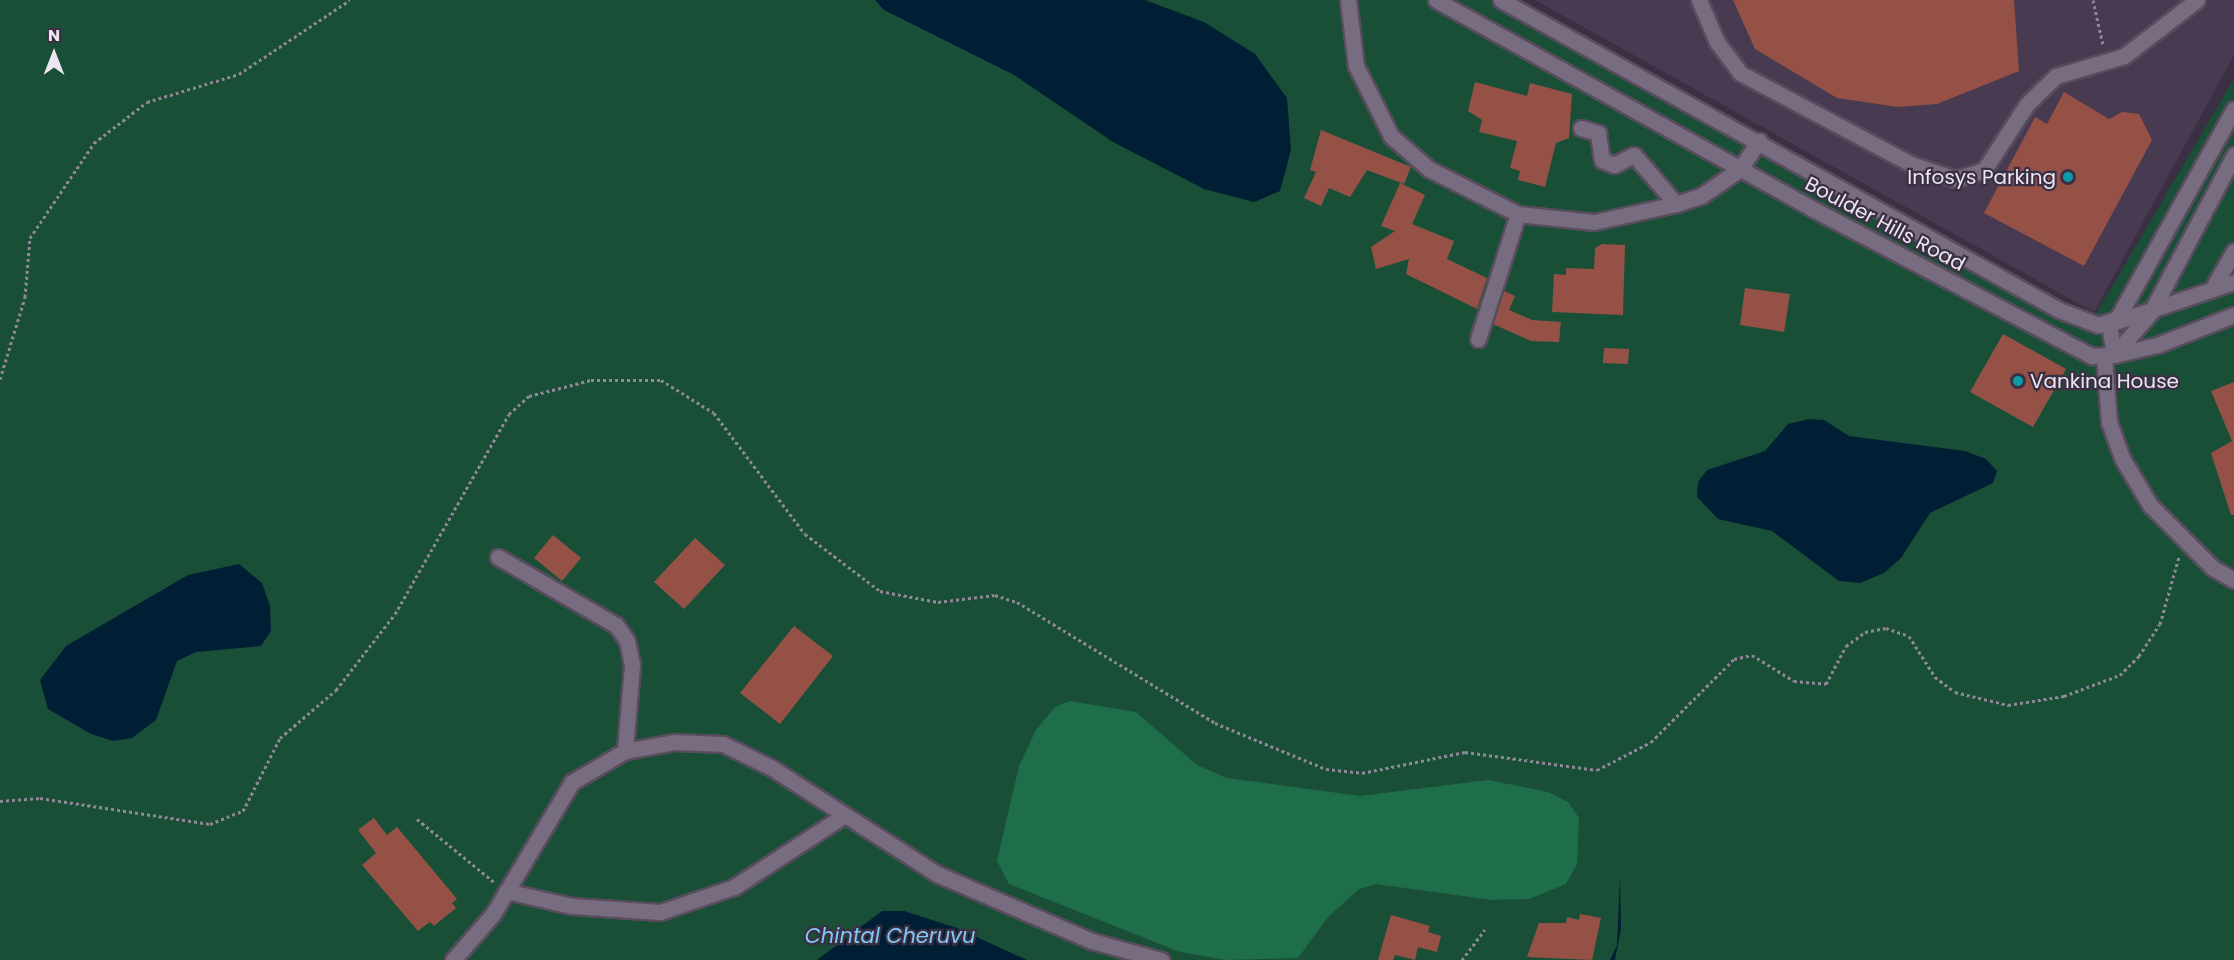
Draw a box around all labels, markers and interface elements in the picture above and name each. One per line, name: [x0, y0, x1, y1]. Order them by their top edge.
north arrow: [24, 24, 84, 84]
text: N: [48, 24, 60, 47]
place label: Infosys Parking: [1907, 165, 2056, 189]
marker: Infosys Parking: [2061, 170, 2075, 184]
street label: Boulder Hills Road: [1801, 172, 1969, 276]
place label: Vankina House: [2030, 369, 2179, 393]
marker: Vankina House: [2011, 374, 2025, 388]
water label: Chintal Cheruvu: [805, 923, 975, 949]

